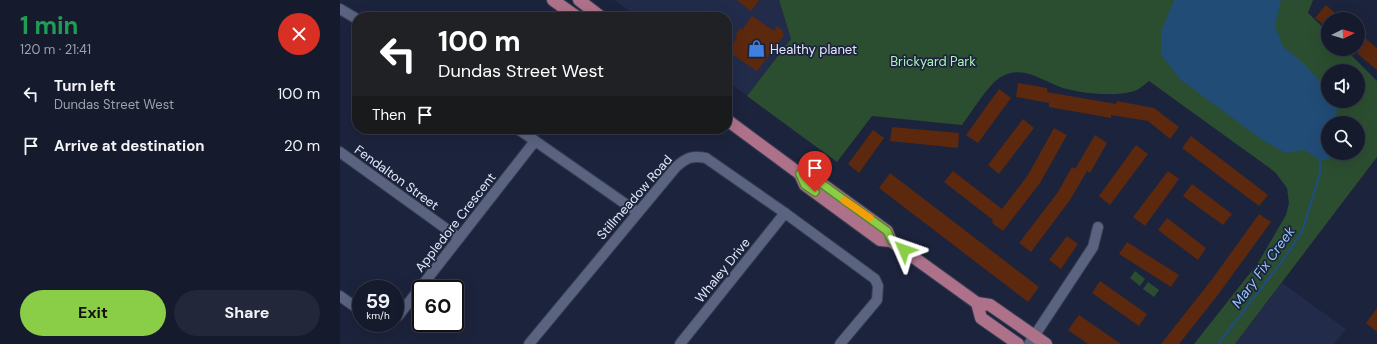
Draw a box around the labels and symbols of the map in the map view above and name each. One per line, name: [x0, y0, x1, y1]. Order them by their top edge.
north arrow: [1321, 12, 1365, 56]
shop icon: Healthy planet: [747, 39, 767, 59]
place label: Healthy planet: [770, 41, 857, 58]
park label: Brickyard Park: [890, 53, 976, 70]
street label: Fendalton Street: [351, 141, 442, 214]
street label: Stillmeadow Road: [593, 151, 676, 243]
pin: [798, 151, 832, 192]
street label: Appledore Crescent: [411, 169, 500, 275]
water label: Mary Fix Creek: [1227, 222, 1299, 311]
position arrow: [883, 229, 925, 271]
street label: Whaley Drive: [691, 234, 754, 306]
speed limit sign: 60: [412, 280, 464, 332]

